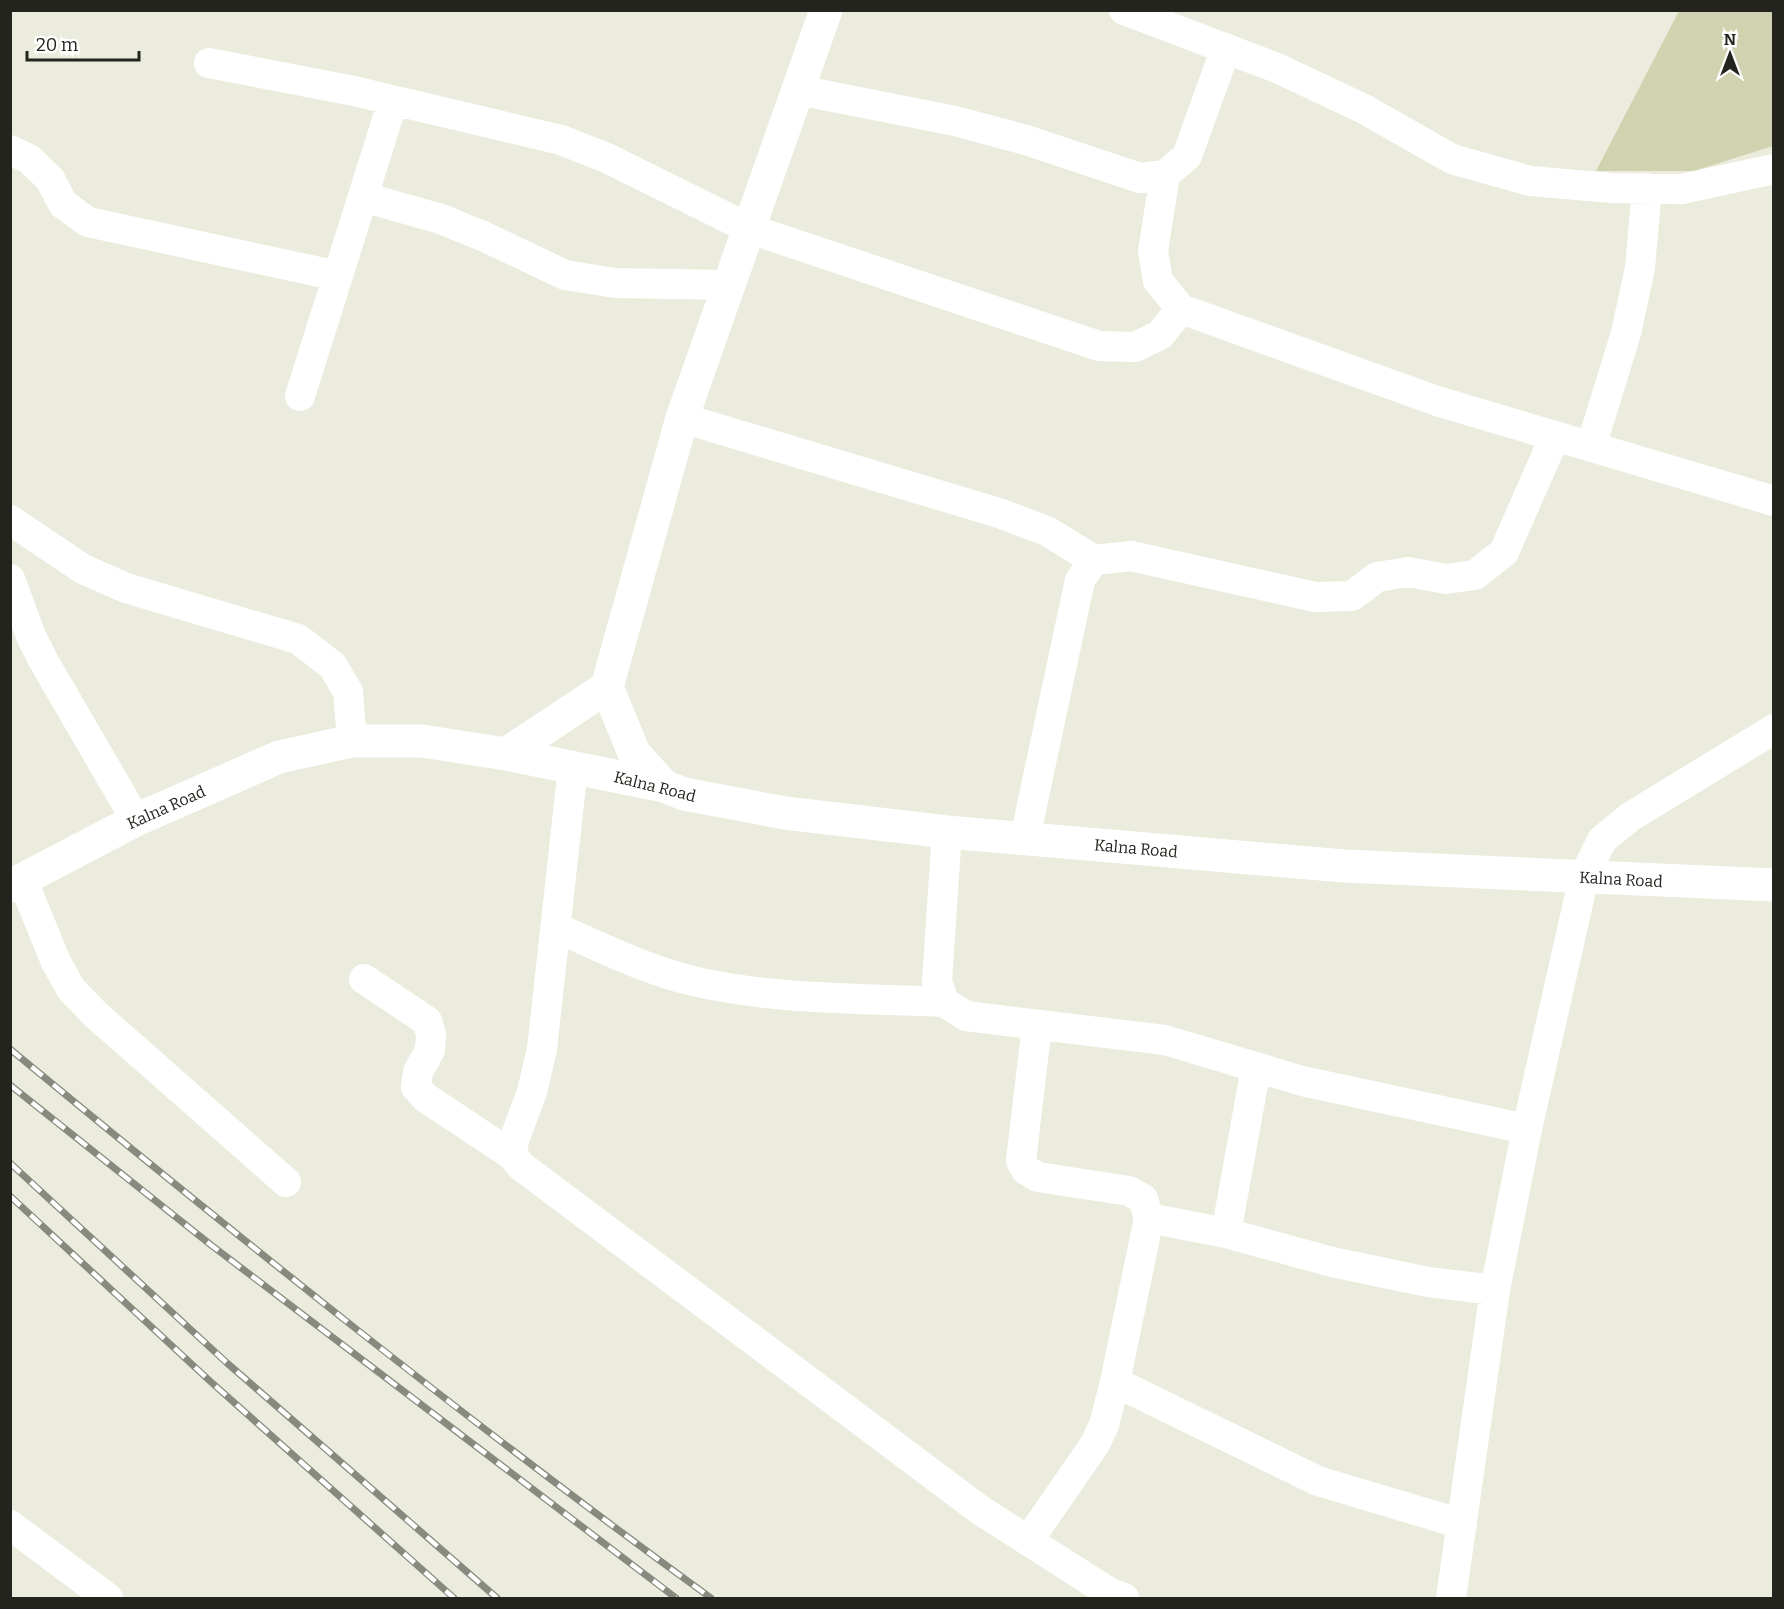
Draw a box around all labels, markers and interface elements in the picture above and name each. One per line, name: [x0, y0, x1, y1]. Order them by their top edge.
scale bar: [27, 24, 140, 62]
north arrow: [1700, 24, 1760, 84]
text: N: [1724, 30, 1736, 49]
text: 20 m: [36, 34, 78, 56]
street label: Kalna Road: [612, 767, 698, 806]
street label: Kalna Road: [124, 782, 209, 833]
street label: Kalna Road: [1093, 835, 1179, 862]
street label: Kalna Road: [1579, 868, 1664, 891]

